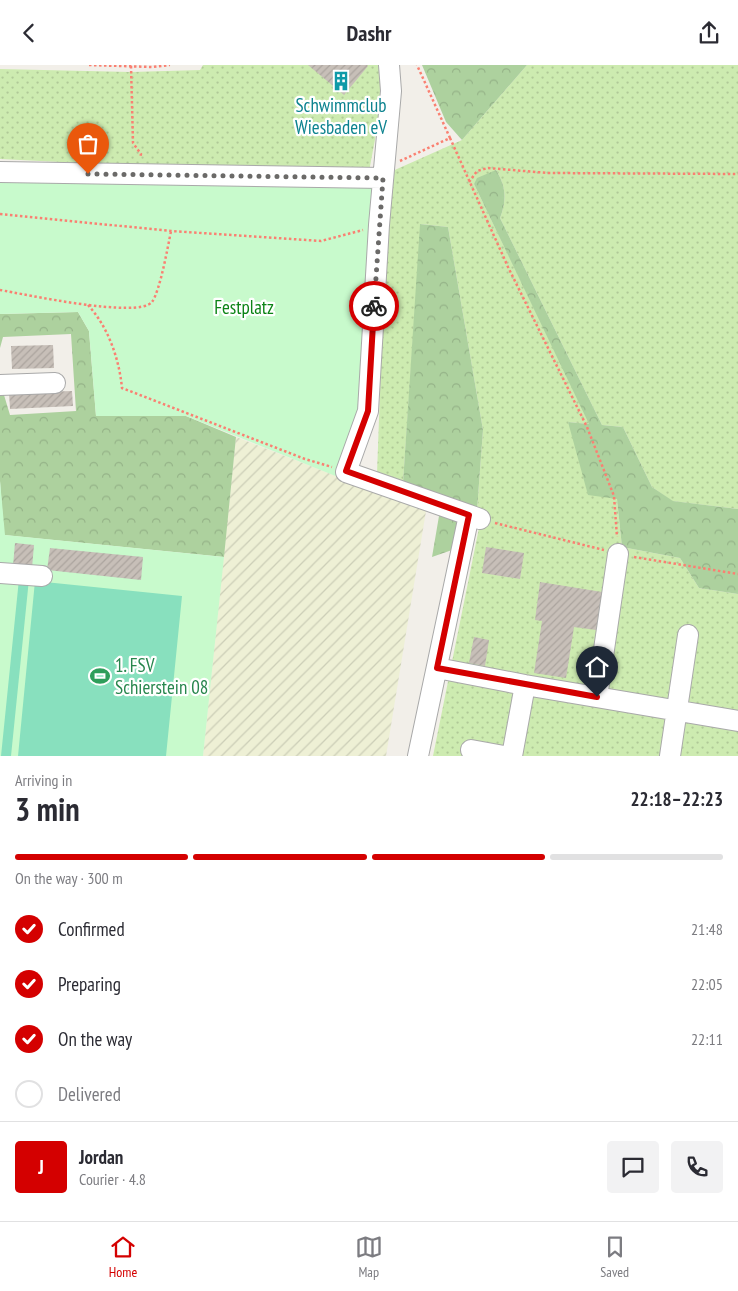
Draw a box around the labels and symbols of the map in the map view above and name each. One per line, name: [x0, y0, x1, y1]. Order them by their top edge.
building icon: Schwimmclub Wiesbaden eV: [330, 70, 352, 92]
place label: Schwimmclub Wiesbaden eV: [295, 93, 387, 139]
pin: [67, 123, 109, 174]
courier: [349, 281, 399, 331]
park label: Festplatz: [214, 295, 274, 319]
pin: [576, 646, 618, 697]
place label: 1. FSV Schierstein 08: [115, 653, 208, 699]
sports icon: 1. FSV Schierstein 08: [89, 665, 111, 687]

